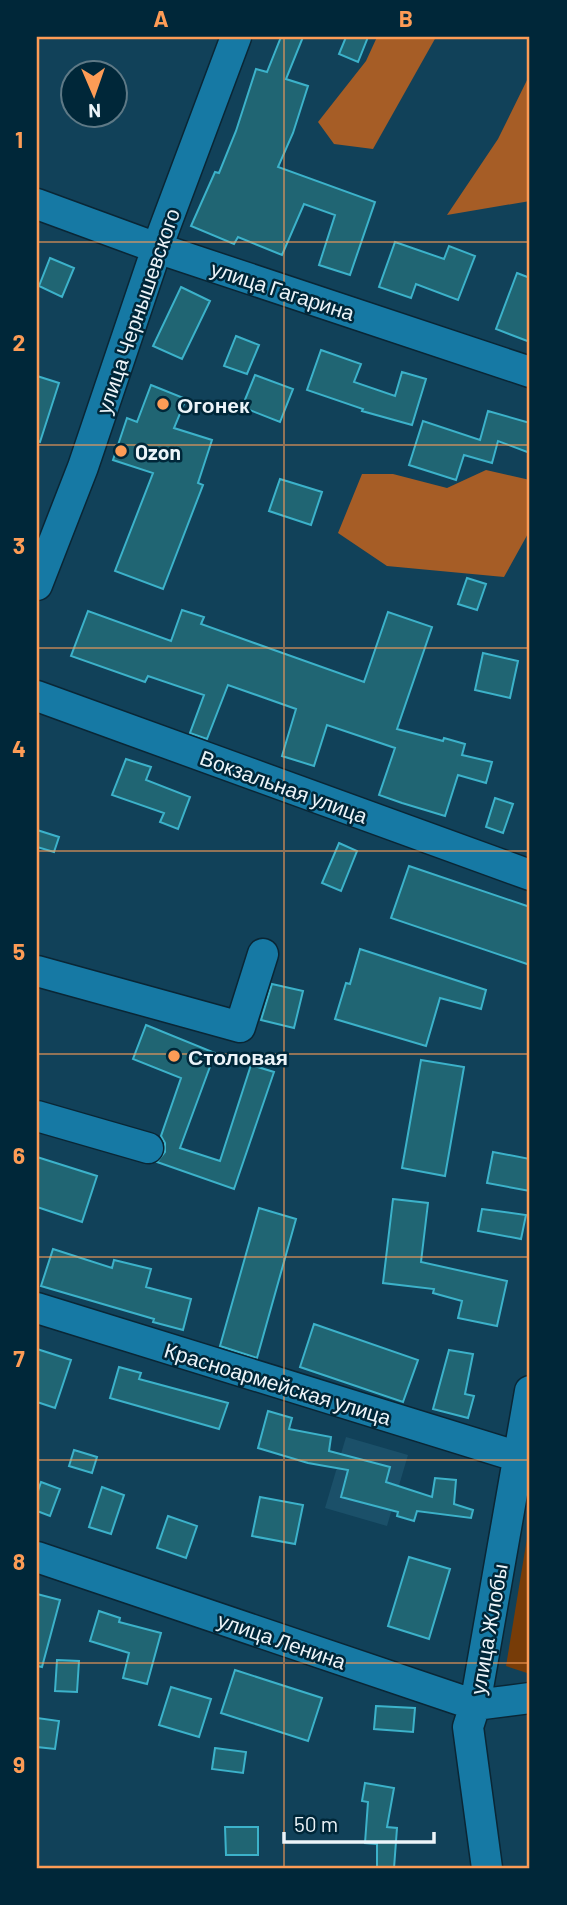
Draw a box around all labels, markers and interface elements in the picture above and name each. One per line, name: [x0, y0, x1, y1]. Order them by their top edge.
text: A: [153, 4, 169, 32]
text: B: [399, 4, 413, 32]
north arrow: [60, 60, 130, 130]
text: N: [88, 100, 101, 123]
text: 1: [15, 125, 23, 153]
street label: улица Чернышевского: [90, 205, 184, 417]
street label: улица Гагарина: [208, 255, 358, 325]
text: 2: [13, 328, 25, 356]
place label: Огонек: [177, 392, 250, 417]
marker: Огонек: [155, 396, 171, 412]
place label: Ozon: [135, 439, 181, 464]
marker: Ozon: [113, 443, 129, 459]
text: 3: [13, 531, 25, 559]
text: 4: [12, 734, 26, 762]
street label: Вокзальная улица: [197, 744, 371, 828]
text: 5: [13, 937, 25, 965]
place label: Столовая: [188, 1044, 288, 1069]
marker: Столовая: [166, 1048, 182, 1064]
text: 6: [13, 1141, 25, 1169]
street label: Красноармейская улица: [162, 1337, 395, 1430]
text: 7: [13, 1344, 25, 1372]
text: 8: [13, 1547, 25, 1575]
street label: улица Жлобы: [464, 1562, 512, 1696]
street label: улица Ленина: [215, 1606, 350, 1674]
text: 9: [13, 1750, 25, 1778]
scale bar: [284, 1800, 434, 1844]
text: 50 m: [294, 1811, 338, 1836]

